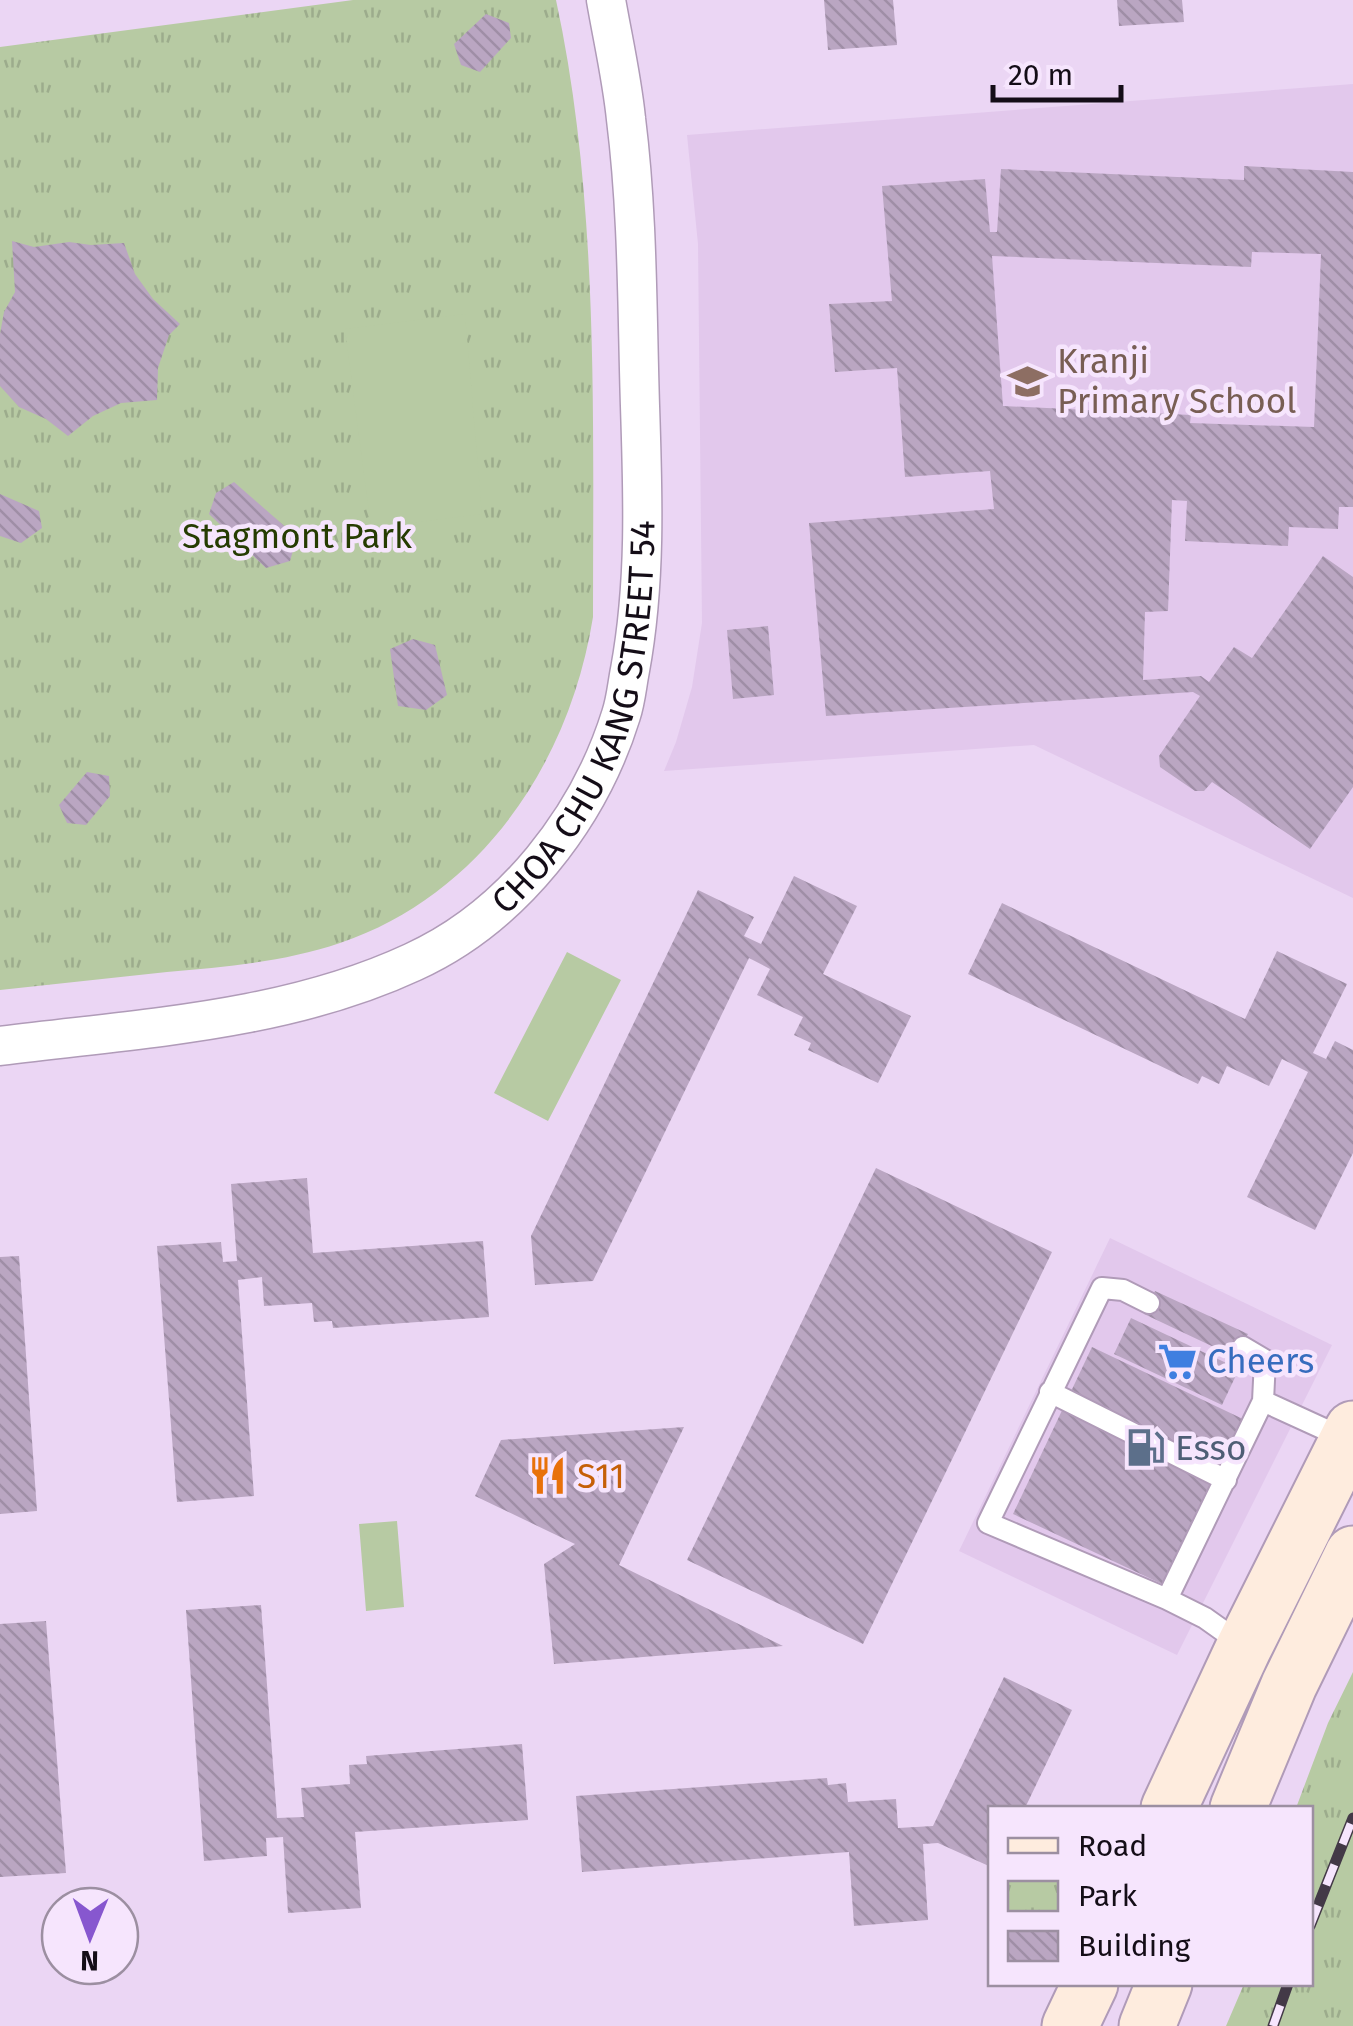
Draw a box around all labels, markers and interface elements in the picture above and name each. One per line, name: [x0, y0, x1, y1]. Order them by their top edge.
scale bar: [993, 40, 1120, 102]
text: 20 m: [1008, 57, 1073, 93]
place label: Kranji Primary School: [1057, 340, 1297, 422]
school or university icon: Kranji Primary School: [1006, 360, 1048, 402]
park label: Stagmont Park: [182, 515, 412, 557]
street label: CHOA CHU KANG STREET 54: [483, 520, 663, 922]
supermarket icon: Cheers: [1156, 1340, 1198, 1382]
place label: Cheers: [1207, 1340, 1314, 1382]
fuel station icon: Esso: [1124, 1427, 1166, 1469]
place label: Esso: [1175, 1427, 1246, 1469]
restaurant icon: S11: [526, 1455, 568, 1497]
place label: S11: [577, 1455, 625, 1497]
legend: [988, 1806, 1313, 1986]
text: Road: [1078, 1828, 1147, 1864]
text: Park: [1078, 1878, 1138, 1914]
north arrow: [40, 1886, 140, 1986]
text: Building: [1078, 1928, 1191, 1964]
text: N: [80, 1944, 99, 1977]

